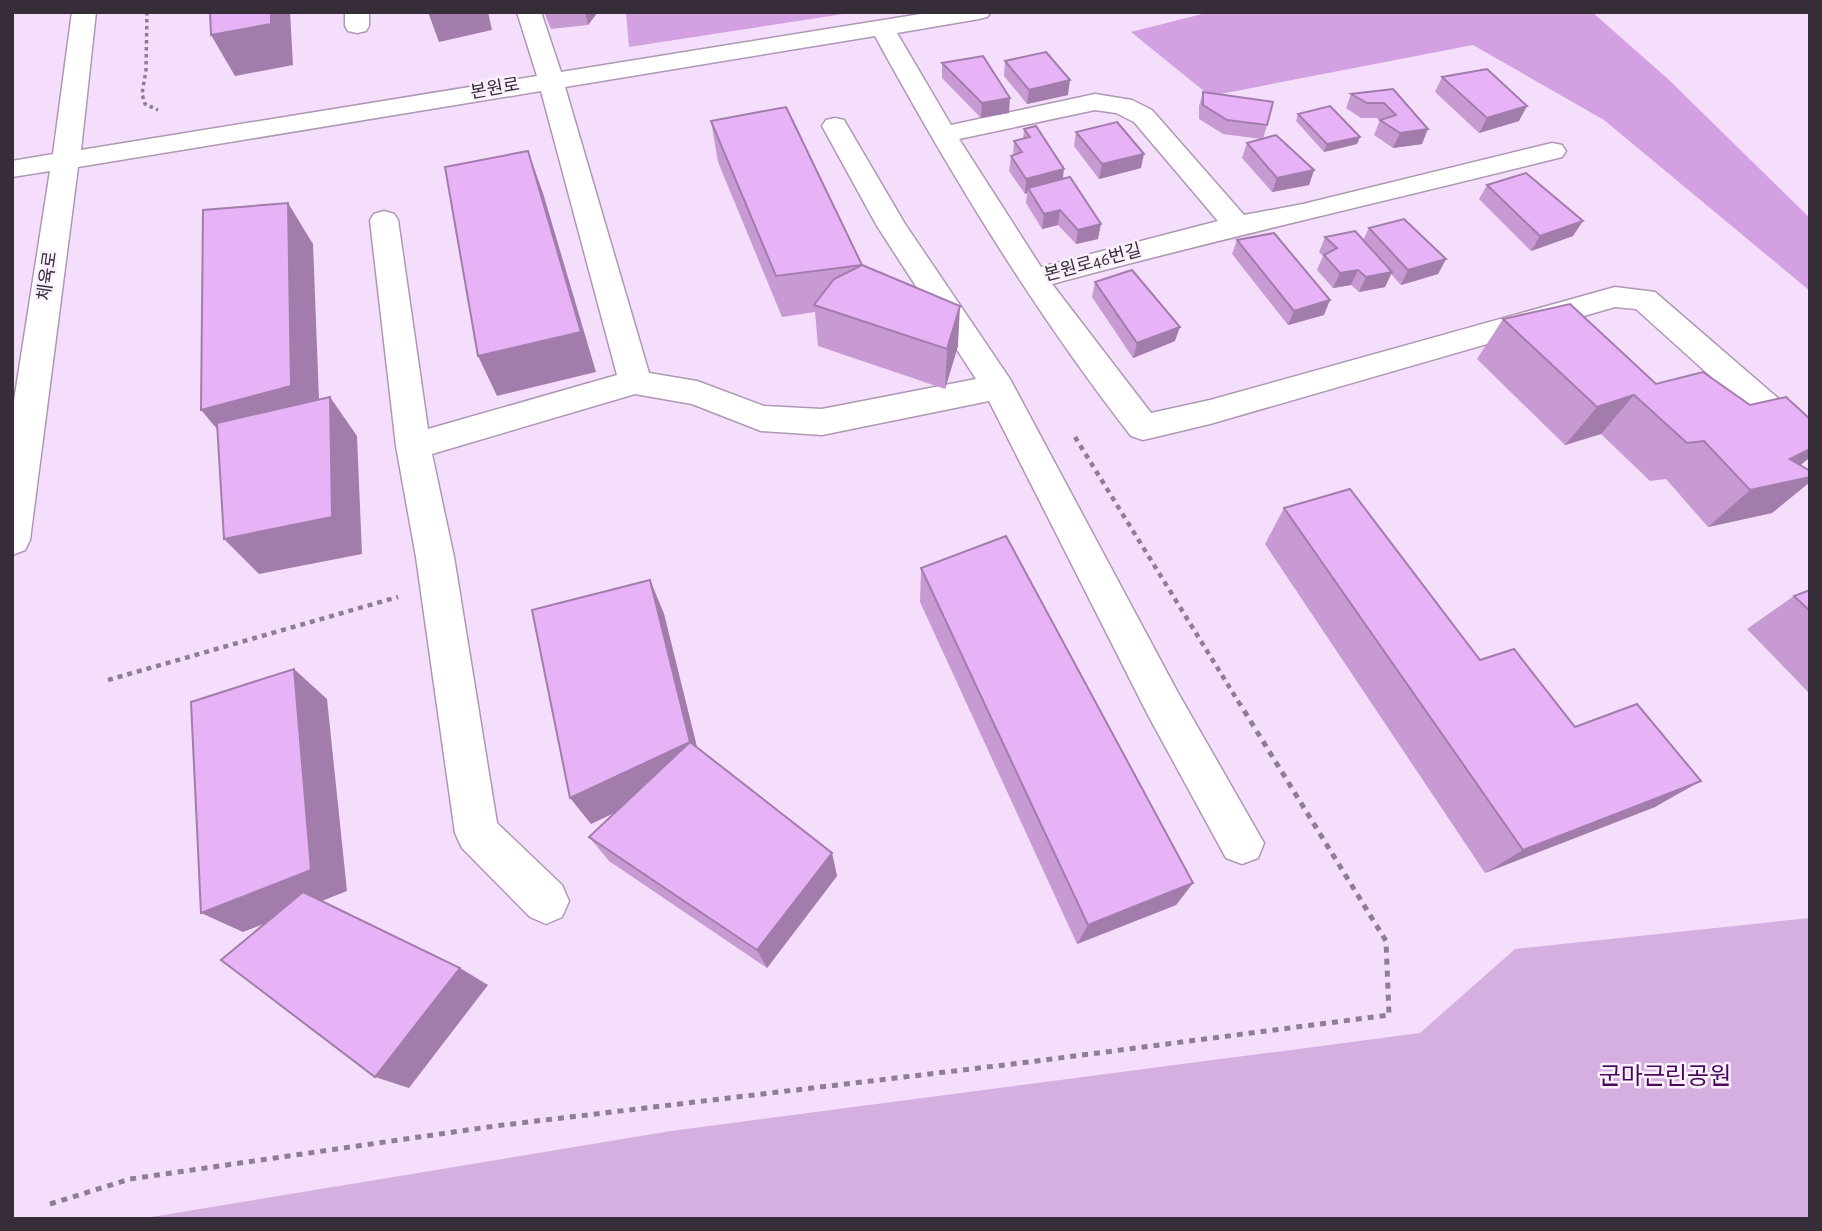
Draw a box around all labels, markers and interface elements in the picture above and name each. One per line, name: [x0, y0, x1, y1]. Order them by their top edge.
street label: 본원로: [469, 75, 521, 102]
street label: 본원로46번길: [1042, 240, 1144, 285]
street label: 체육로: [34, 250, 60, 302]
park label: 군마근린공원: [1599, 1064, 1731, 1089]

